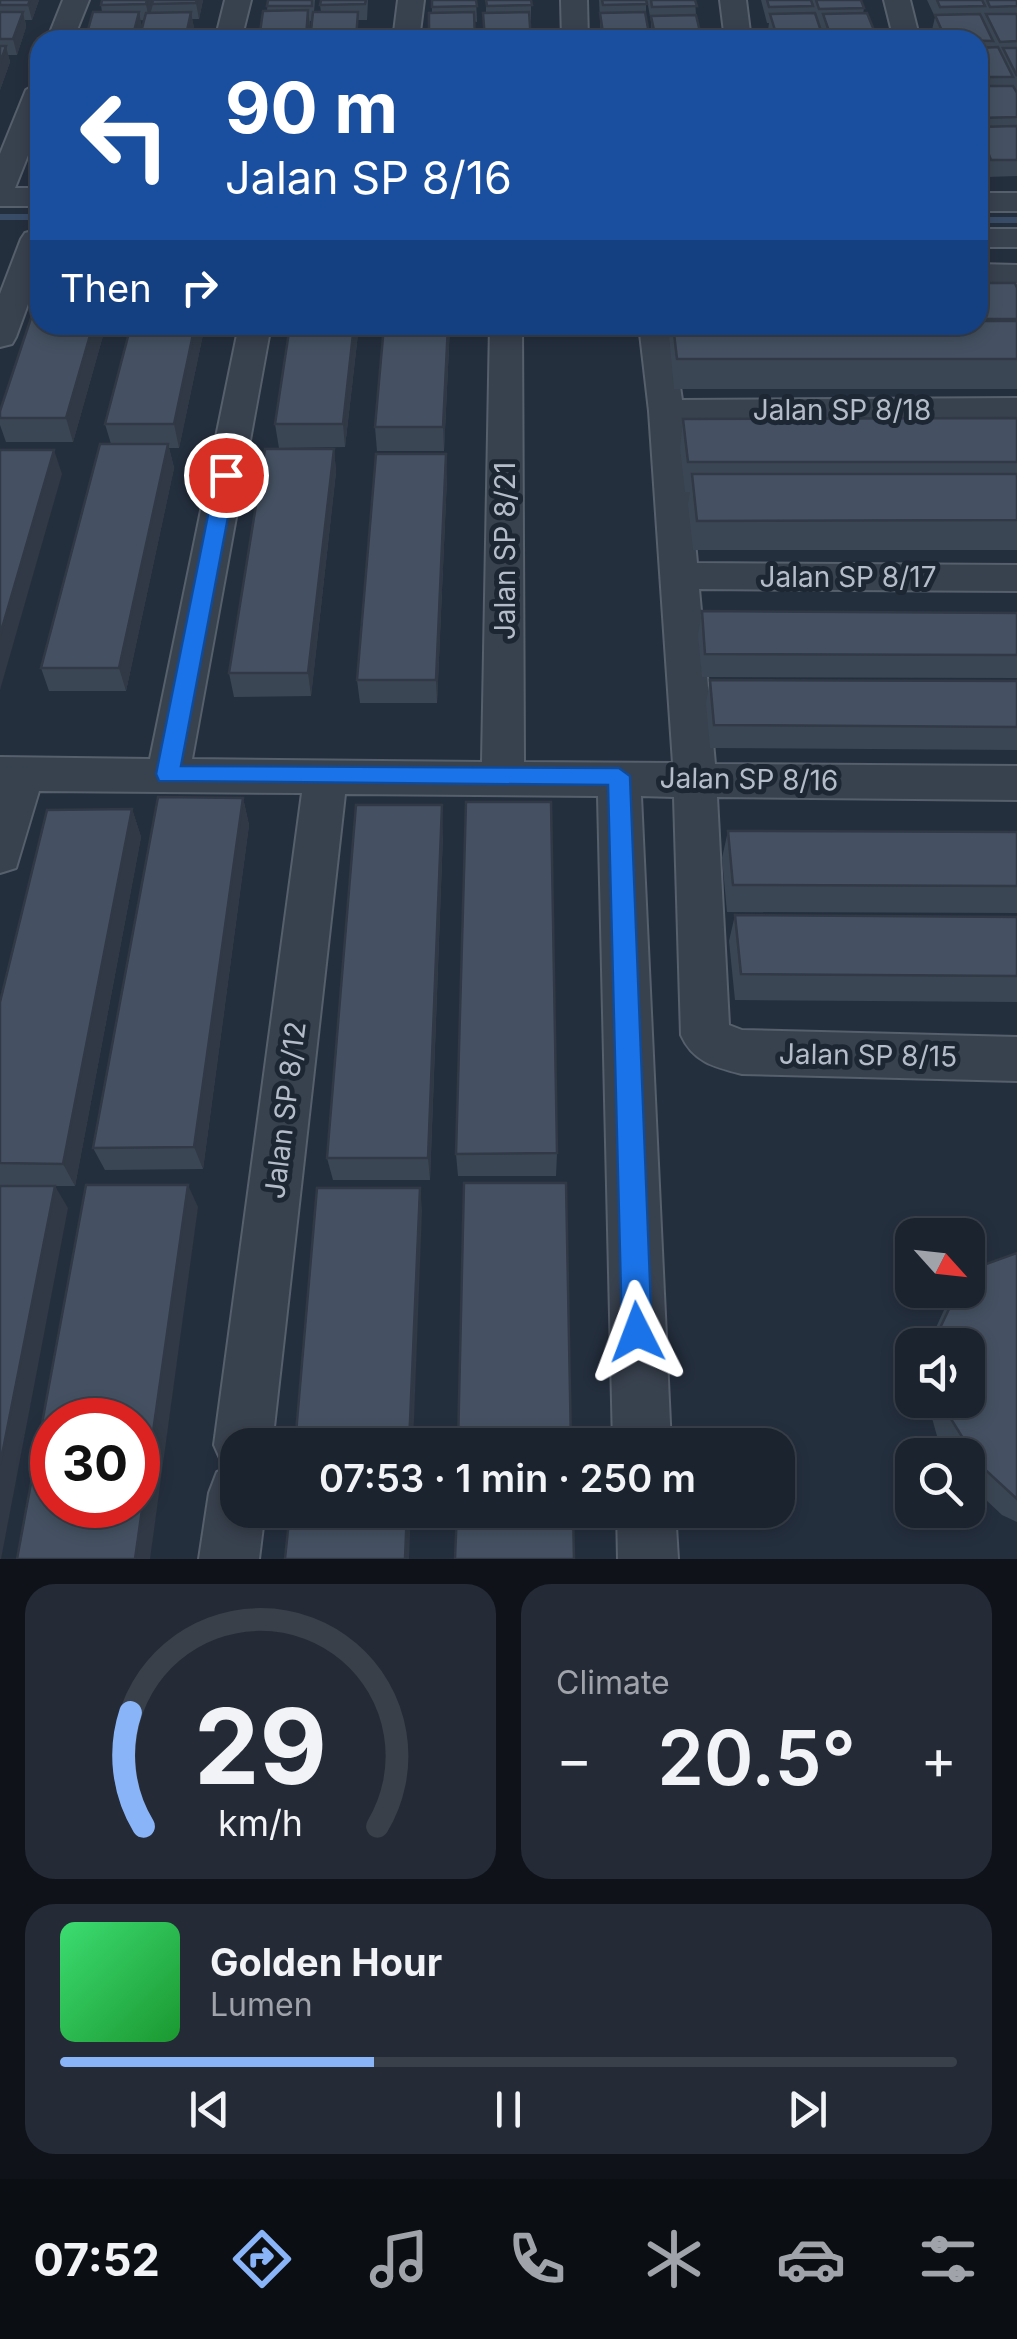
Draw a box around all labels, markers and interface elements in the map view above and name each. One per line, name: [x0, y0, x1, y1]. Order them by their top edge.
text: 90 m: [225, 65, 398, 150]
icon: left: [60, 70, 190, 200]
text: Jalan SP 8/16: [225, 150, 512, 205]
icon: right: [172, 260, 227, 315]
text: Then: [60, 265, 152, 311]
street label: Jalan SP 8/18: [753, 393, 931, 427]
pin: [184, 433, 269, 518]
icon: arrive: [199, 448, 254, 503]
street label: Jalan SP 8/21: [488, 462, 522, 640]
street label: Jalan SP 8/17: [760, 560, 937, 594]
street label: Jalan SP 8/16: [659, 760, 839, 798]
street label: Jalan SP 8/12: [257, 1019, 313, 1201]
street label: Jalan SP 8/15: [779, 1036, 957, 1074]
north arrow: [895, 1218, 985, 1308]
map controls: [895, 1218, 985, 1528]
position arrow: [585, 1280, 689, 1384]
button: sound: [895, 1328, 985, 1418]
speed limit sign: 30: [30, 1398, 160, 1528]
button: search: [895, 1438, 985, 1528]
text: 07:53 · 1 min · 250 m: [319, 1455, 696, 1501]
text: Climate: [556, 1663, 670, 1702]
text: 29: [194, 1683, 327, 1809]
text: 20.5°: [657, 1712, 856, 1803]
text: −: [556, 1726, 592, 1792]
text: +: [921, 1726, 957, 1792]
text: km/h: [218, 1801, 303, 1845]
text: Golden Hour: [210, 1939, 442, 1985]
text: Lumen: [210, 1985, 313, 2024]
icon: previous: [182, 2082, 237, 2137]
icon: pause: [481, 2082, 536, 2137]
icon: next: [780, 2082, 835, 2137]
icon: directions: [227, 2224, 297, 2294]
icon: music: [364, 2224, 434, 2294]
icon: phone: [502, 2224, 572, 2294]
icon: climate: [639, 2224, 709, 2294]
icon: car: [776, 2224, 846, 2294]
icon: filters: [913, 2224, 983, 2294]
text: 07:52: [34, 2232, 160, 2287]

